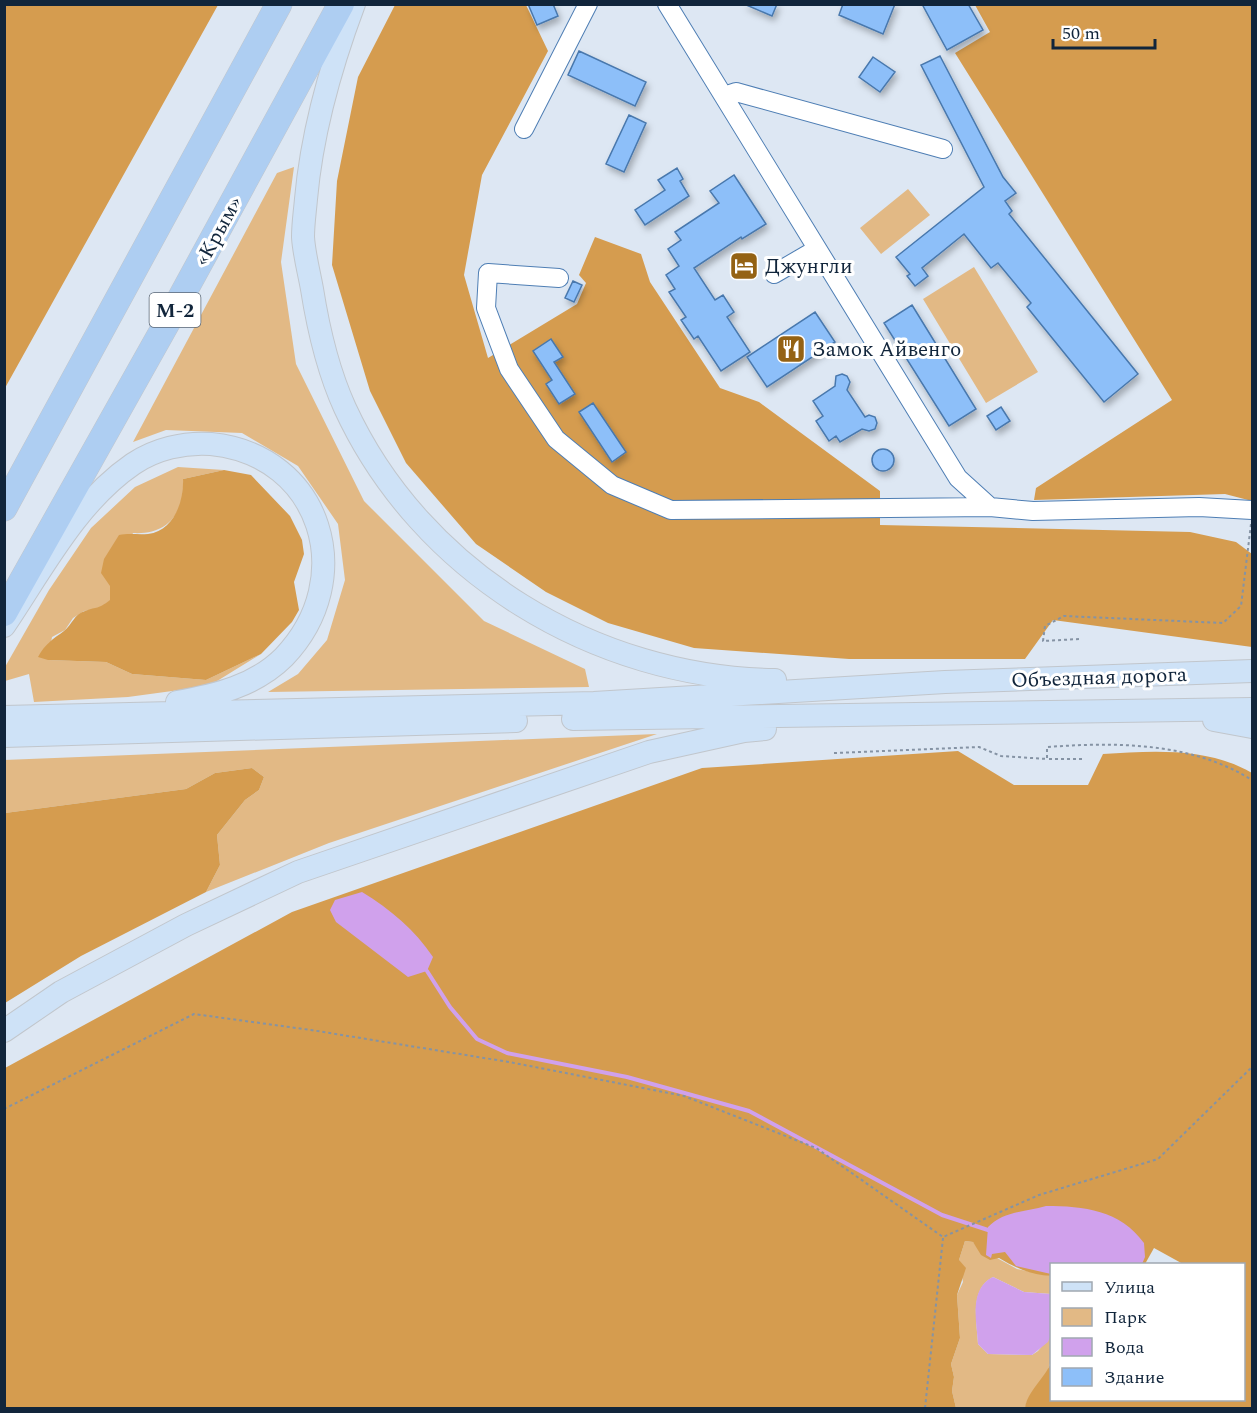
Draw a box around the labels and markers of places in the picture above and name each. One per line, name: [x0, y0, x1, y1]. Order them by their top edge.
hotel icon: Джунгли: [728, 250, 760, 282]
place label: Джунгли: [765, 251, 853, 283]
restaurant icon: Замок Айвенго: [775, 333, 807, 365]
place label: Замок Айвенго: [812, 334, 961, 366]

